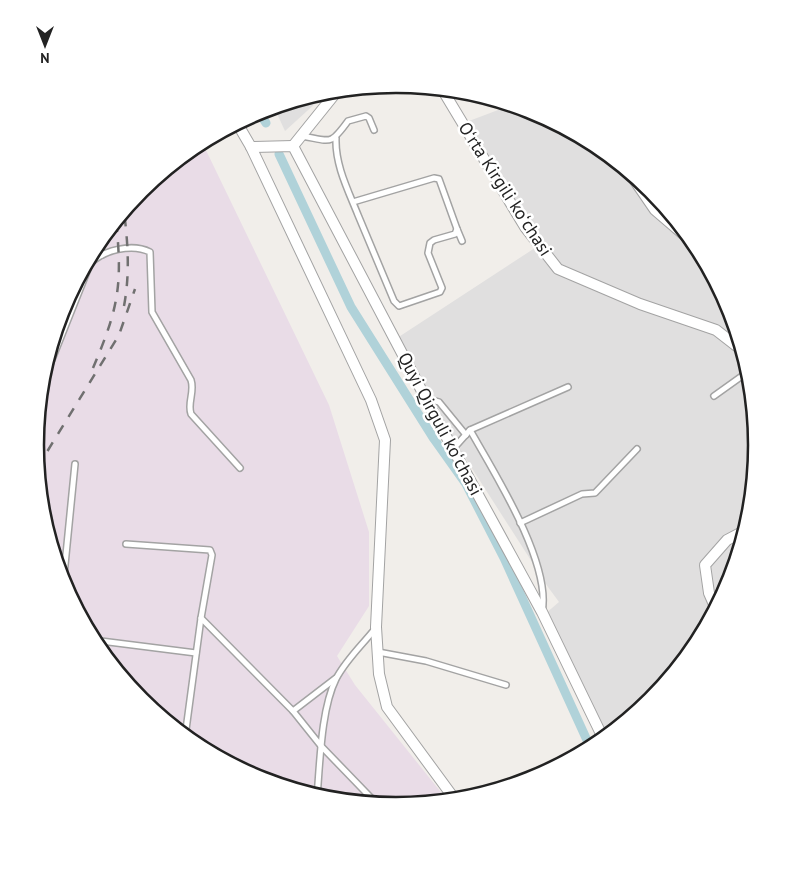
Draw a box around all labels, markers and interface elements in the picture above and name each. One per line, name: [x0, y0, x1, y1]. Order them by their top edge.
north arrow: [20, 20, 70, 70]
text: N: [40, 49, 50, 67]
street label: Oʻrta Kirgili koʻchasi: [453, 117, 557, 260]
street label: Quyi Qirguli koʻchasi: [393, 348, 488, 499]

